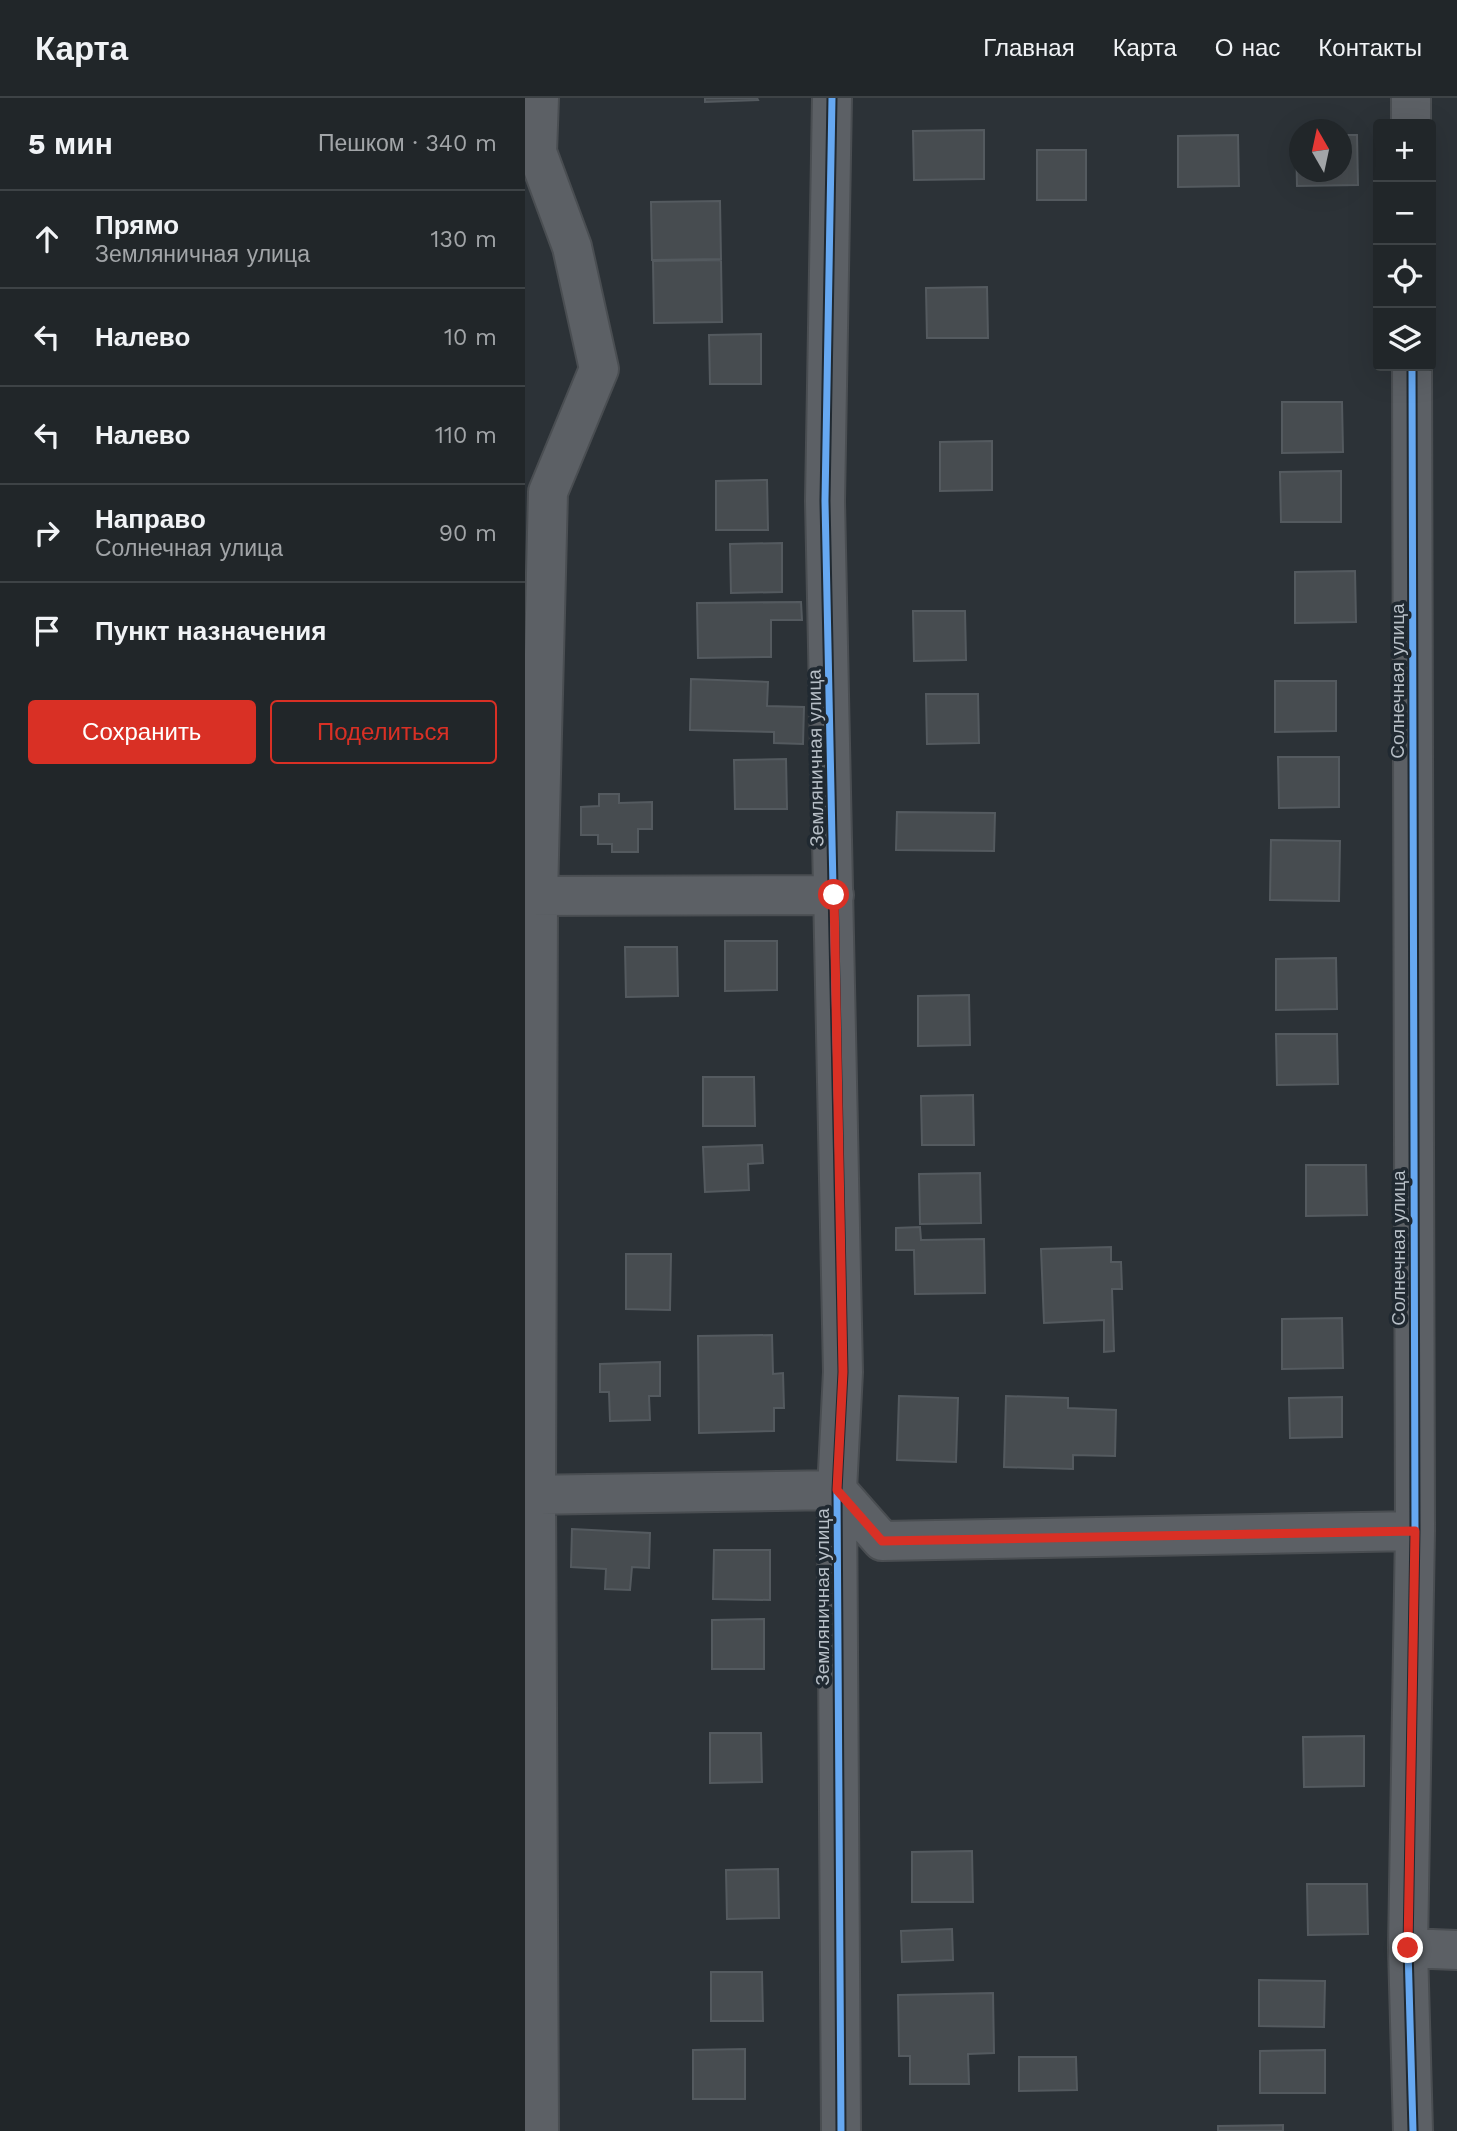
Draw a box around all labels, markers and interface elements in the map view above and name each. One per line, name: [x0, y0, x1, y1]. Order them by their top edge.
text: Карта: [35, 29, 128, 68]
text: Главная: [983, 34, 1075, 62]
text: Карта: [1113, 34, 1177, 62]
text: О нас: [1215, 34, 1280, 62]
text: Контакты: [1318, 34, 1422, 62]
north arrow: [1289, 119, 1352, 182]
map controls: [1373, 119, 1436, 371]
button: +: [1373, 119, 1436, 182]
text: 5 мин: [28, 126, 113, 161]
text: Пешком · 340 m: [318, 130, 497, 157]
button: −: [1373, 182, 1436, 245]
text: Прямо: [95, 210, 179, 240]
icon: ahead: [28, 220, 66, 258]
text: 130 m: [431, 226, 497, 253]
text: Земляничная улица: [95, 241, 310, 268]
button: locate: [1373, 245, 1436, 308]
button: layers: [1373, 308, 1436, 371]
icon: left: [28, 318, 66, 356]
text: Налево: [95, 322, 190, 352]
text: 10 m: [444, 324, 497, 351]
icon: left: [28, 416, 66, 454]
text: Налево: [95, 420, 190, 450]
text: 110 m: [435, 422, 497, 449]
text: Направо: [95, 504, 206, 534]
icon: right: [28, 514, 66, 552]
text: 90 m: [439, 520, 497, 547]
text: Солнечная улица: [95, 535, 283, 562]
street label: Солнечная улица: [1386, 603, 1409, 759]
icon: arrive: [28, 612, 66, 650]
text: Пункт назначения: [95, 616, 326, 646]
street label: Земляничная улица: [802, 669, 829, 847]
button: Сохранить: [28, 700, 256, 764]
button: Поделиться: [270, 700, 497, 764]
route start: [818, 879, 849, 910]
street label: Солнечная улица: [1387, 1170, 1410, 1326]
street label: Земляничная улица: [811, 1508, 834, 1686]
route end: [1392, 1932, 1423, 1963]

